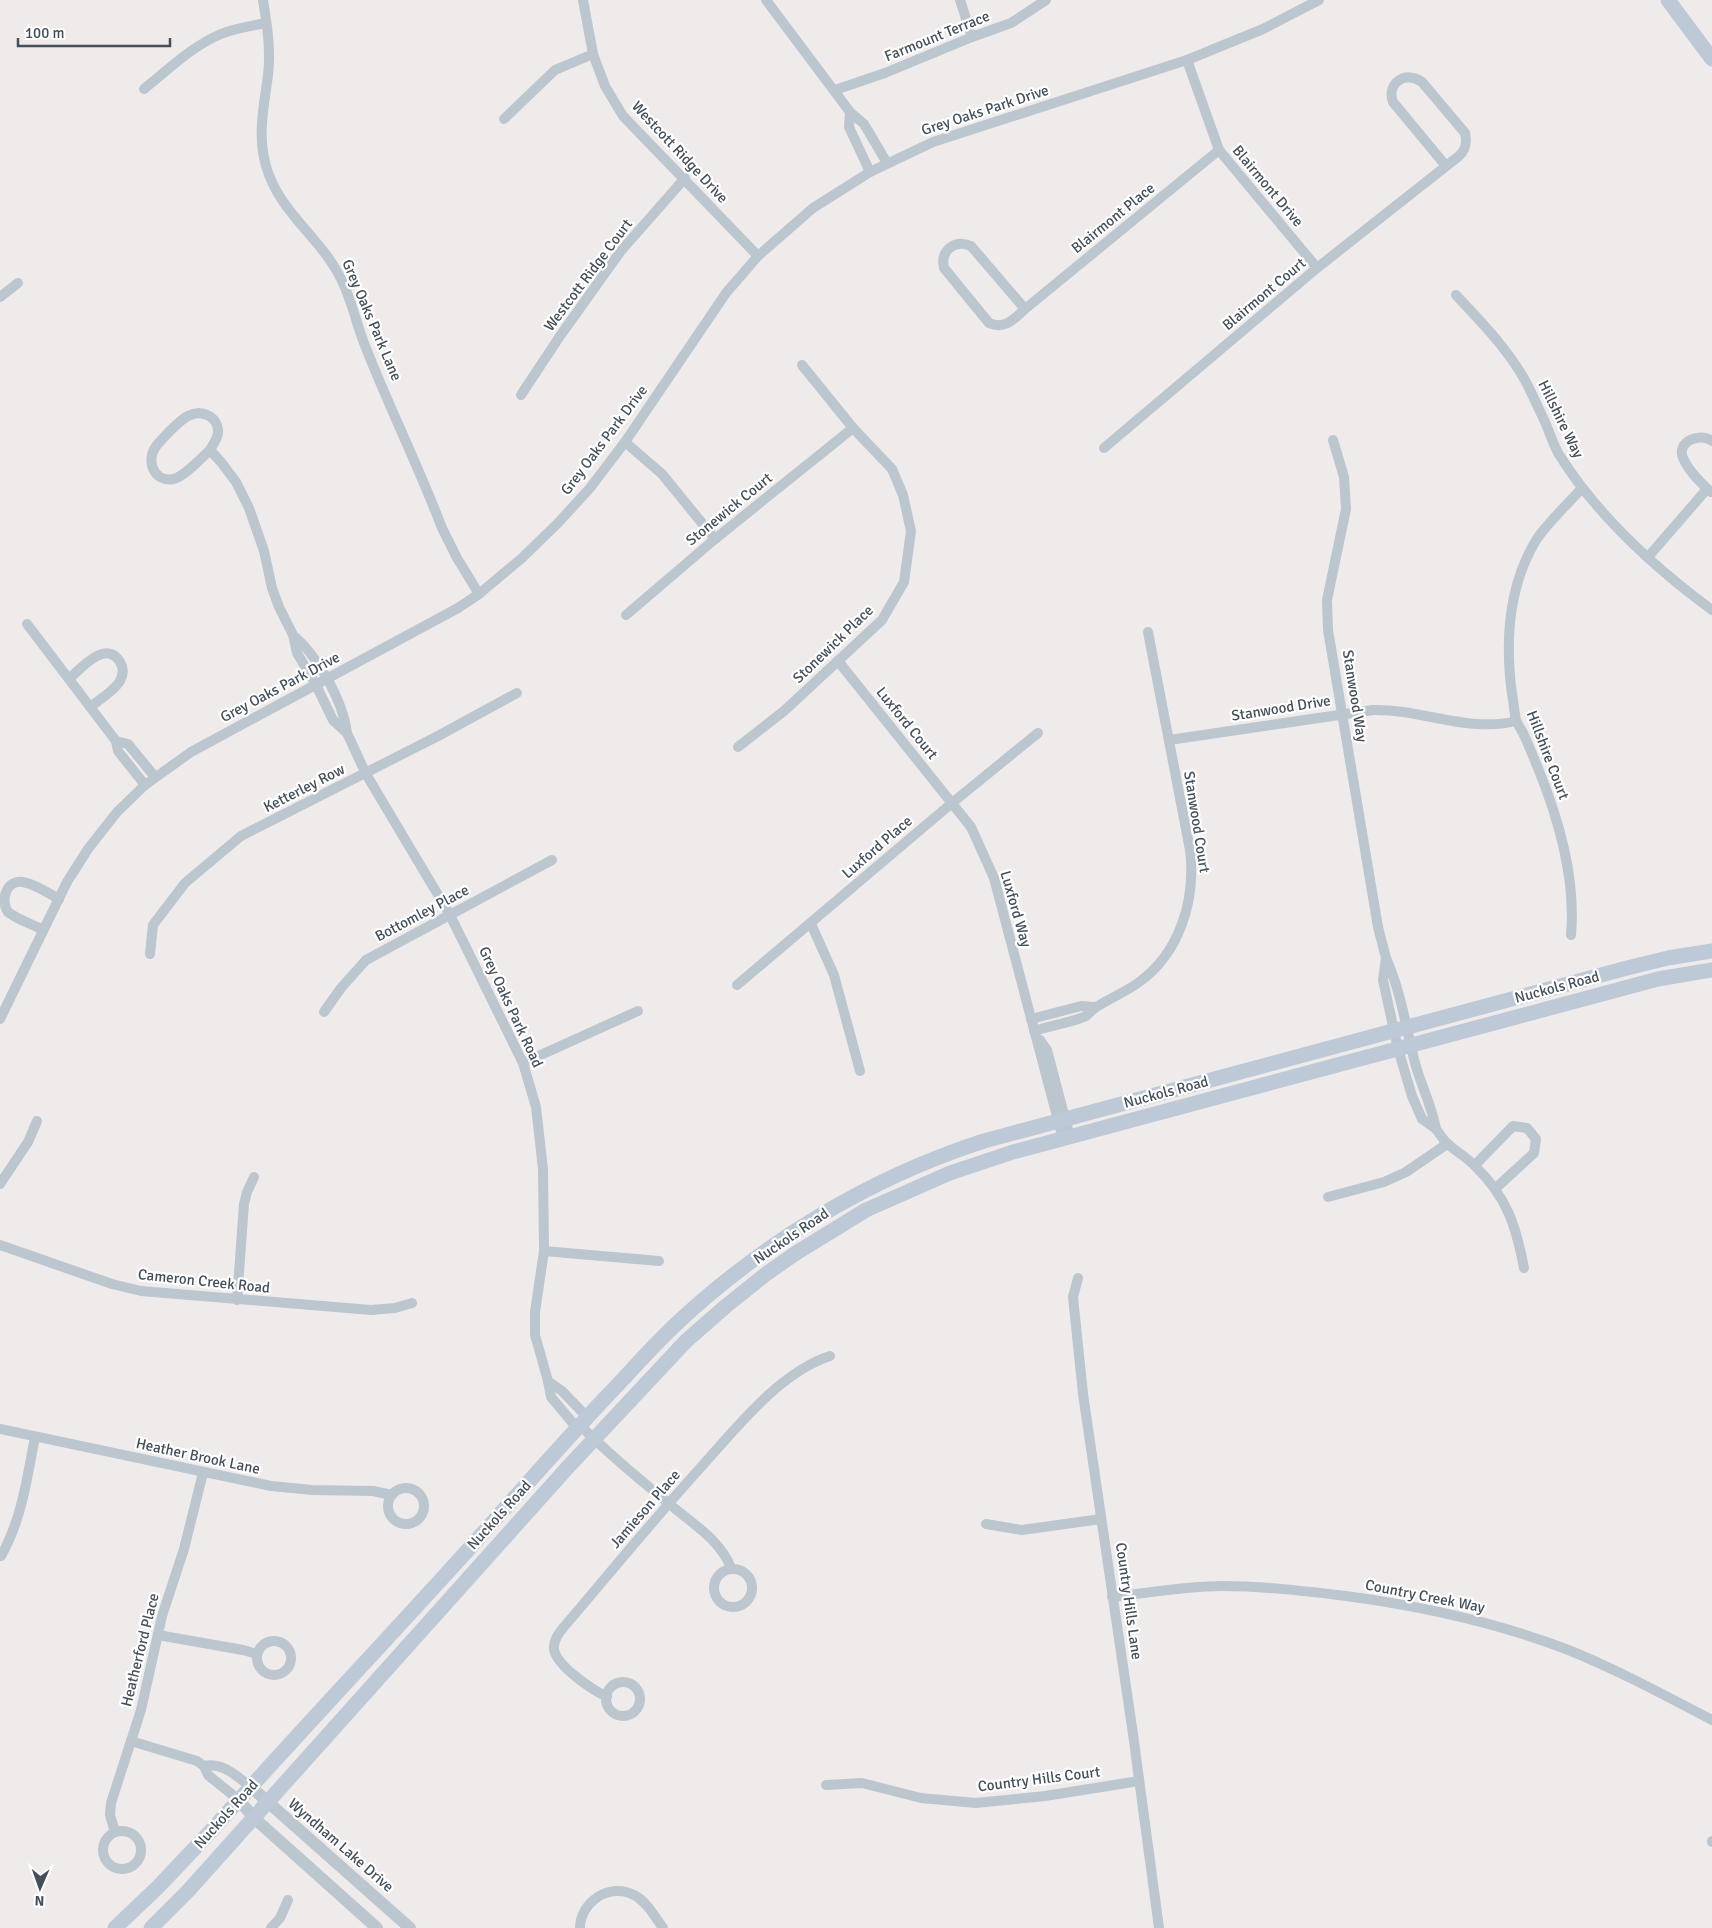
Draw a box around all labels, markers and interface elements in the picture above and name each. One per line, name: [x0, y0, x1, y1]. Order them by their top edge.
street label: Farmount Terrace: [882, 7, 992, 65]
scale bar: [18, 15, 170, 47]
text: 100 m: [25, 24, 65, 42]
street label: Grey Oaks Park Drive: [919, 81, 1051, 139]
street label: Westcott Ridge Drive: [628, 97, 732, 207]
street label: Blairmont Drive: [1229, 142, 1307, 230]
street label: Blairmont Place: [1068, 179, 1158, 257]
street label: Westcott Ridge Court: [540, 215, 636, 335]
street label: Blairmont Court: [1219, 254, 1309, 334]
street label: Grey Oaks Park Lane: [338, 257, 406, 383]
street label: Hillshire Way: [1534, 377, 1588, 461]
street label: Grey Oaks Park Drive: [557, 382, 651, 498]
street label: Stonewick Court: [682, 469, 776, 549]
street label: Stonewick Place: [789, 601, 877, 687]
street label: Grey Oaks Park Drive: [217, 648, 343, 726]
street label: Stanwood Way: [1339, 649, 1371, 743]
street label: Luxford Court: [872, 683, 942, 763]
street label: Stanwood Drive: [1230, 691, 1332, 725]
street label: Hillshire Court: [1523, 708, 1573, 802]
street label: Ketterley Row: [260, 760, 348, 816]
street label: Stanwood Court: [1180, 770, 1214, 874]
street label: Luxford Place: [838, 812, 916, 882]
street label: Luxford Way: [997, 869, 1035, 949]
street label: Bottomley Place: [372, 881, 472, 945]
street label: Grey Oaks Park Road: [475, 944, 547, 1070]
street label: Nuckols Road: [1513, 967, 1601, 1007]
street label: Nuckols Road: [1122, 1072, 1210, 1112]
street label: Nuckols Road: [750, 1204, 832, 1268]
street label: Cameron Creek Road: [137, 1265, 271, 1297]
street label: Heather Brook Lane: [134, 1434, 262, 1478]
street label: Jamieson Place: [606, 1466, 684, 1552]
street label: Nuckols Road: [463, 1477, 535, 1553]
street label: Country Hills Lane: [1112, 1541, 1146, 1661]
street label: Country Creek Way: [1364, 1576, 1486, 1616]
street label: Heatherford Place: [117, 1591, 163, 1709]
street label: Country Hills Court: [977, 1763, 1101, 1795]
street label: Nuckols Road: [190, 1776, 262, 1852]
street label: Wyndham Lake Drive: [285, 1794, 397, 1896]
north arrow: [15, 1863, 65, 1913]
text: N: [34, 1892, 45, 1909]

